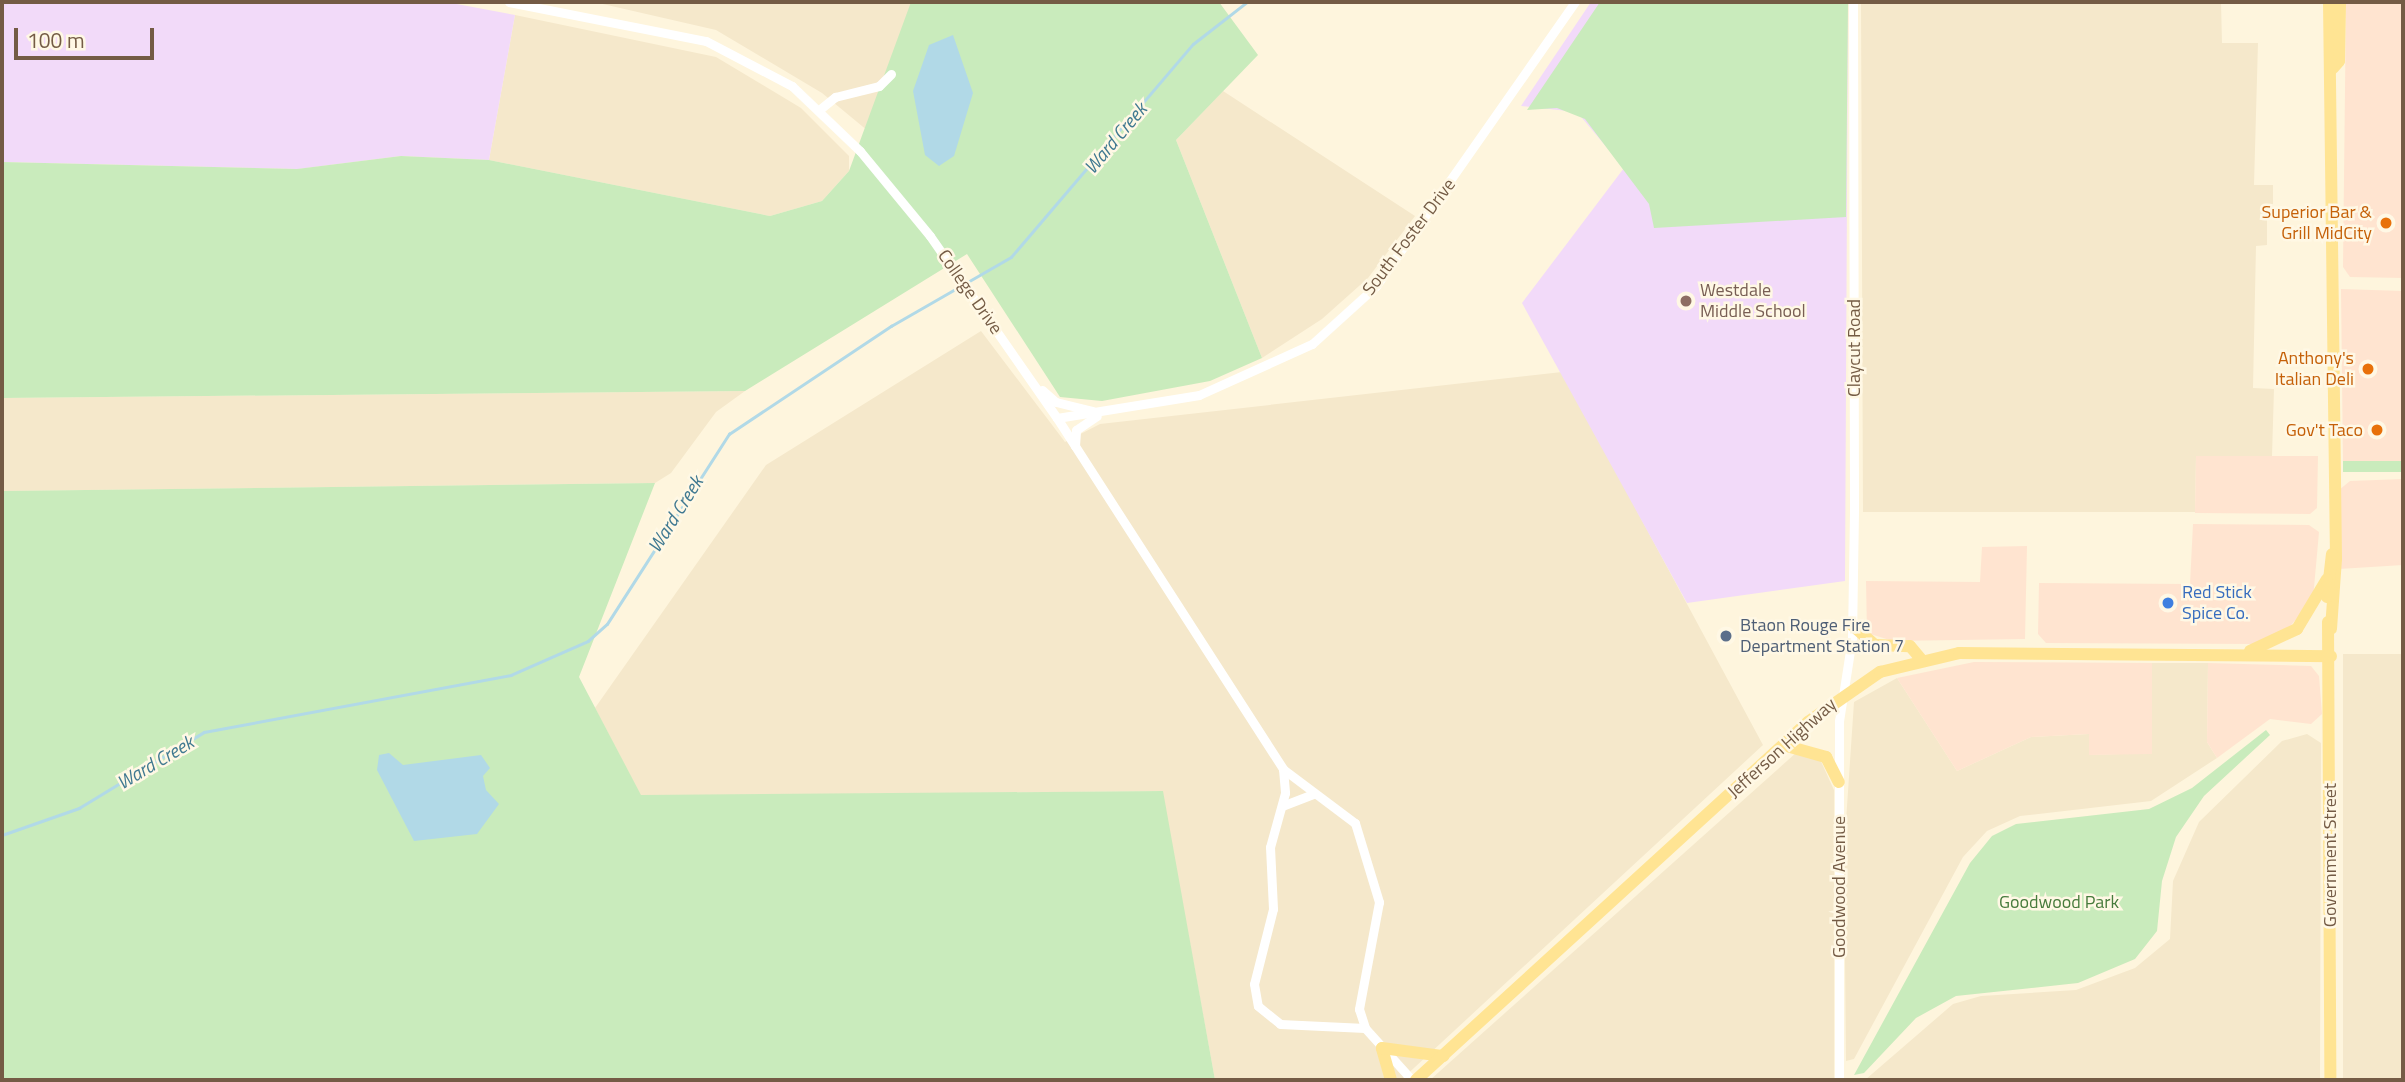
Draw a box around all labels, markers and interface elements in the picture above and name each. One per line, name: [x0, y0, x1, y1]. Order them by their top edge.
scale bar: [18, 14, 158, 58]
text: 100 m: [27, 24, 84, 56]
water label: Ward Creek: [1079, 98, 1151, 178]
street label: South Foster Drive: [1358, 174, 1460, 300]
place label: Superior Bar & Grill MidCity: [2262, 202, 2372, 244]
marker: Superior Bar & Grill MidCity: [2378, 215, 2394, 231]
street label: College Drive: [933, 246, 1007, 338]
place label: Westdale Middle School: [1700, 280, 1806, 322]
marker: Westdale Middle School: [1678, 293, 1694, 309]
street label: Claycut Road: [1843, 299, 1865, 397]
place label: Anthony's Italian Deli: [2275, 348, 2354, 390]
marker: Anthony's Italian Deli: [2360, 361, 2376, 377]
place label: Gov't Taco: [2286, 419, 2363, 441]
marker: Gov't Taco: [2369, 422, 2385, 438]
water label: Ward Creek: [643, 472, 707, 556]
place label: Red Stick Spice Co.: [2182, 582, 2252, 624]
marker: Red Stick Spice Co.: [2160, 595, 2176, 611]
place label: Btaon Rouge Fire Department Station 7: [1740, 615, 1904, 658]
marker: Btaon Rouge Fire Department Station 7: [1718, 628, 1734, 644]
street label: Jefferson Highway: [1723, 693, 1841, 803]
water label: Ward Creek: [112, 730, 198, 794]
street label: Government Street: [2319, 783, 2341, 927]
street label: Goodwood Avenue: [1828, 816, 1850, 958]
park label: Goodwood Park: [1999, 891, 2119, 913]

